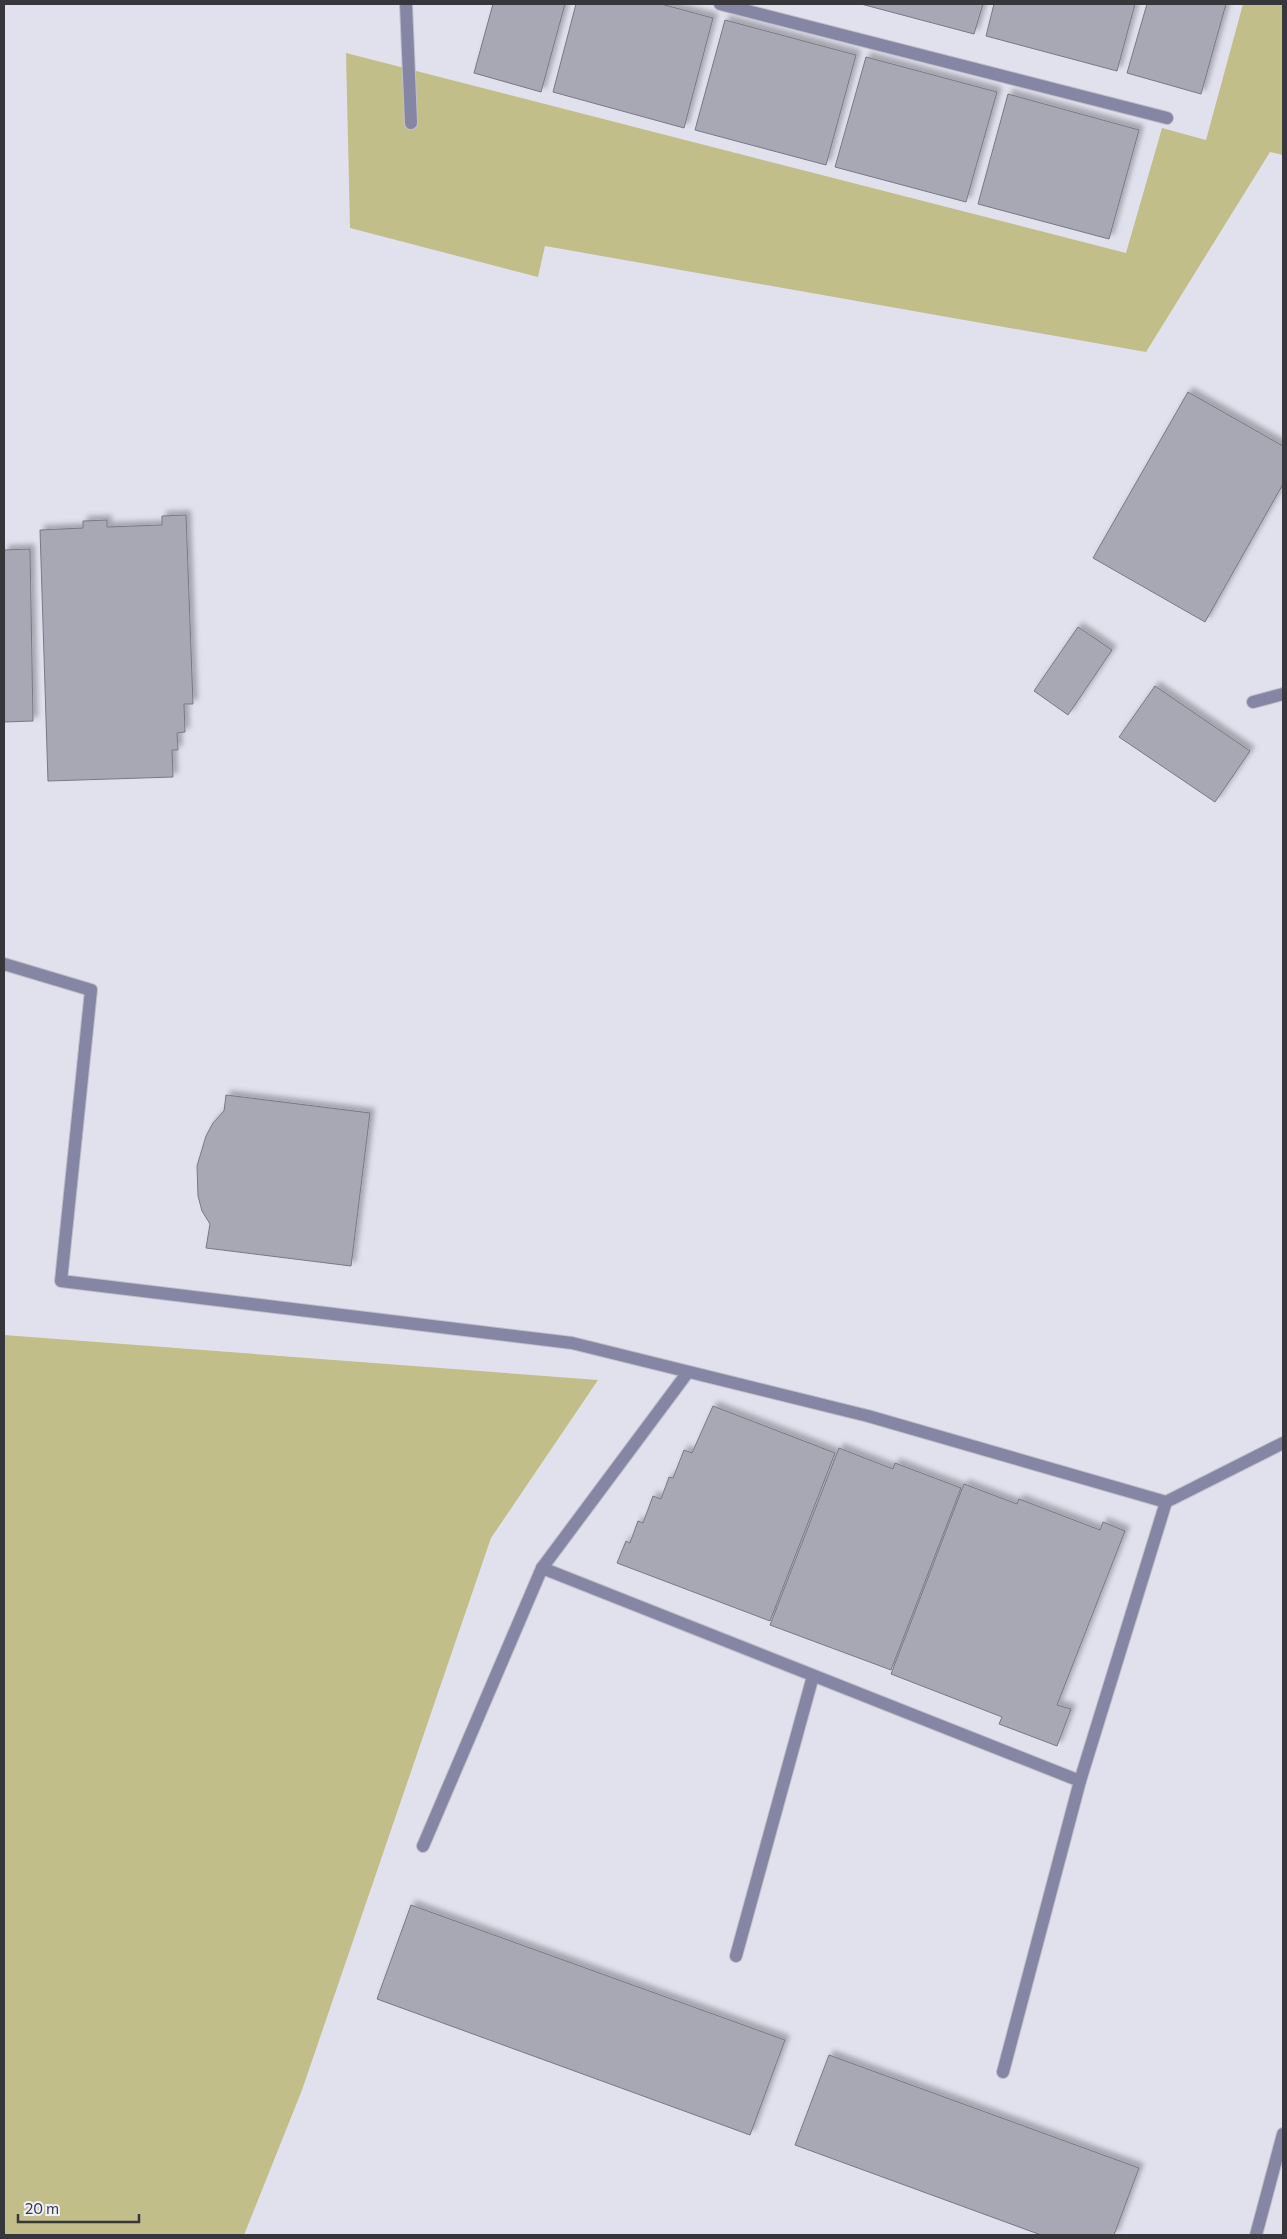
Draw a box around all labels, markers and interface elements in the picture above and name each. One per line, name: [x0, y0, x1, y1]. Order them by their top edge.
scale bar: [18, 2192, 139, 2224]
text: 20 m: [25, 2199, 59, 2217]

